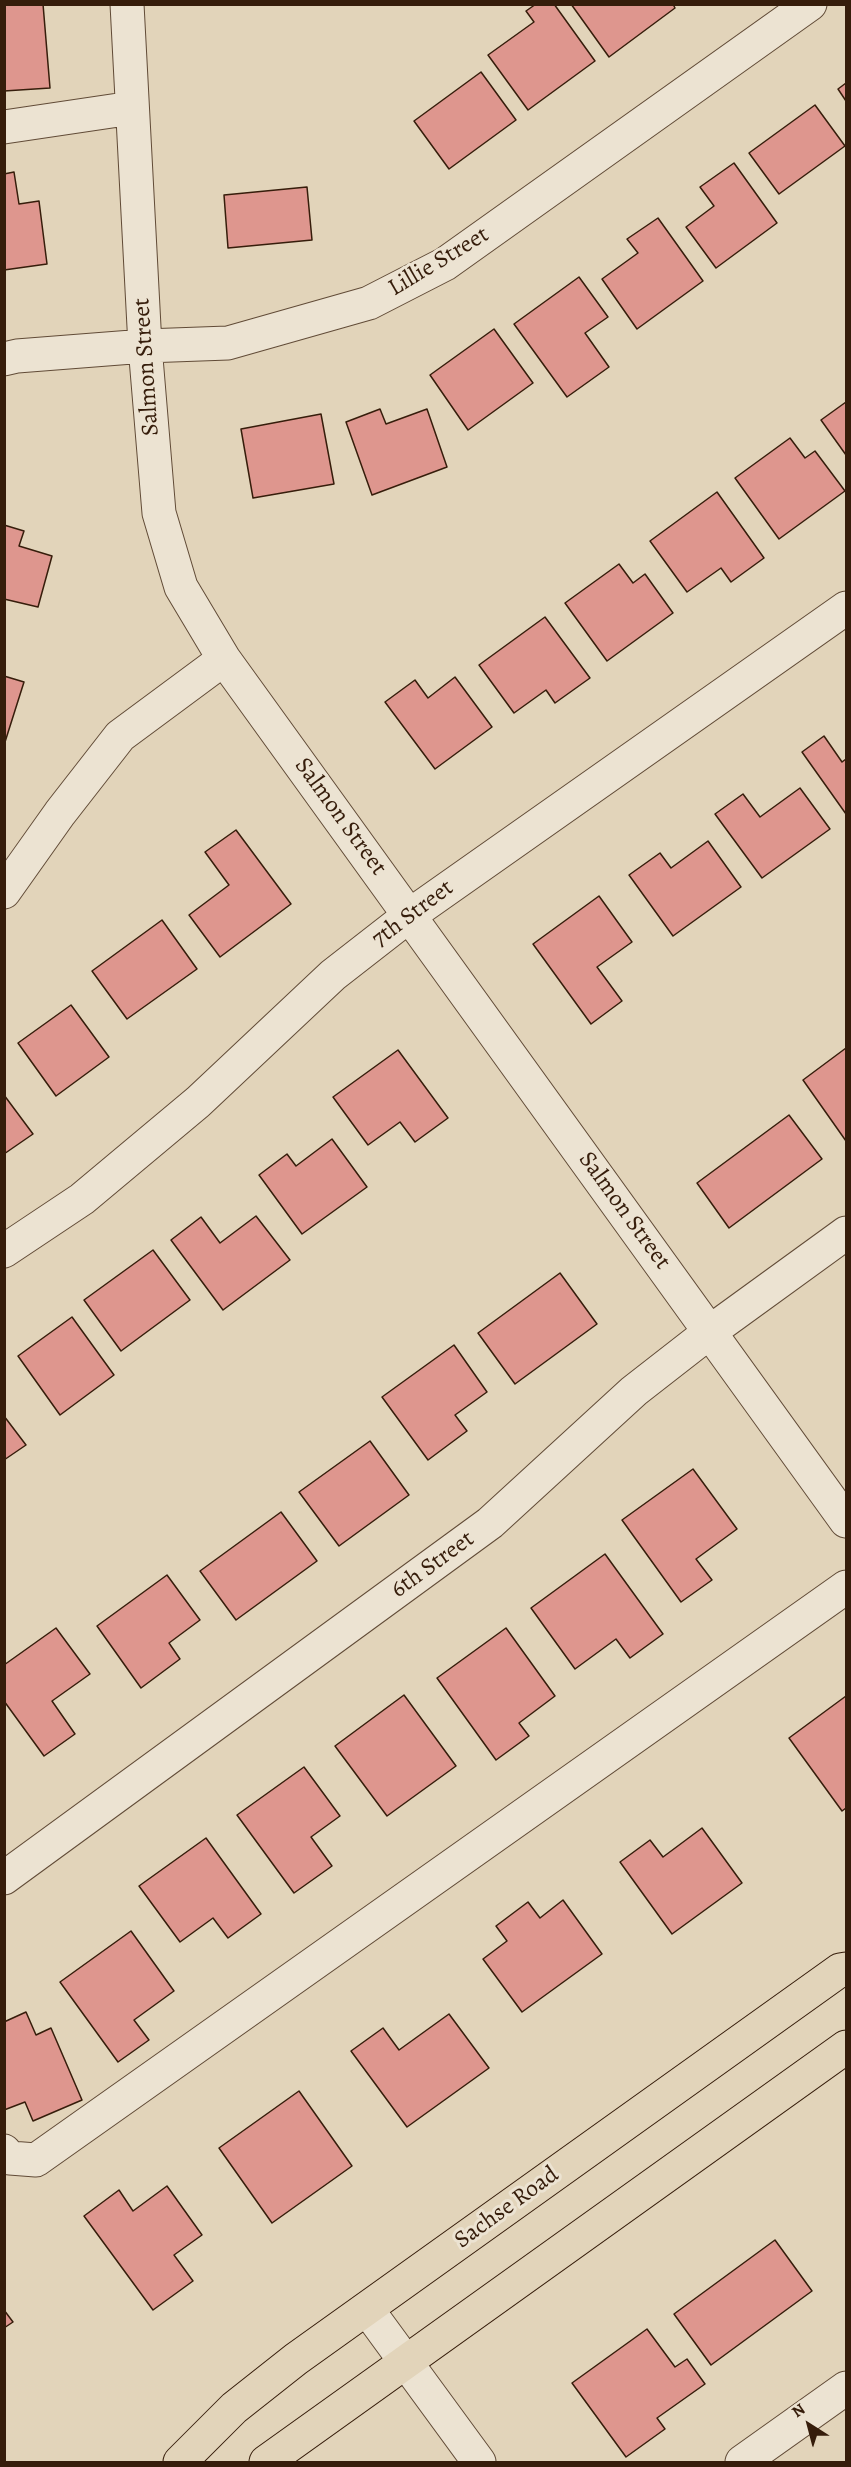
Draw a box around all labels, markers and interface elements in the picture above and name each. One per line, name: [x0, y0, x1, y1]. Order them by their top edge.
street label: Lillie Street: [384, 221, 494, 303]
street label: Salmon Street: [128, 297, 166, 437]
street label: Salmon Street: [288, 753, 392, 881]
street label: 7th Street: [367, 874, 459, 954]
street label: Salmon Street: [572, 1147, 676, 1275]
street label: 6th Street: [386, 1525, 480, 1605]
street label: Sachse Road: [449, 2161, 565, 2255]
north arrow: [779, 2395, 839, 2455]
text: N: [787, 2398, 810, 2423]

